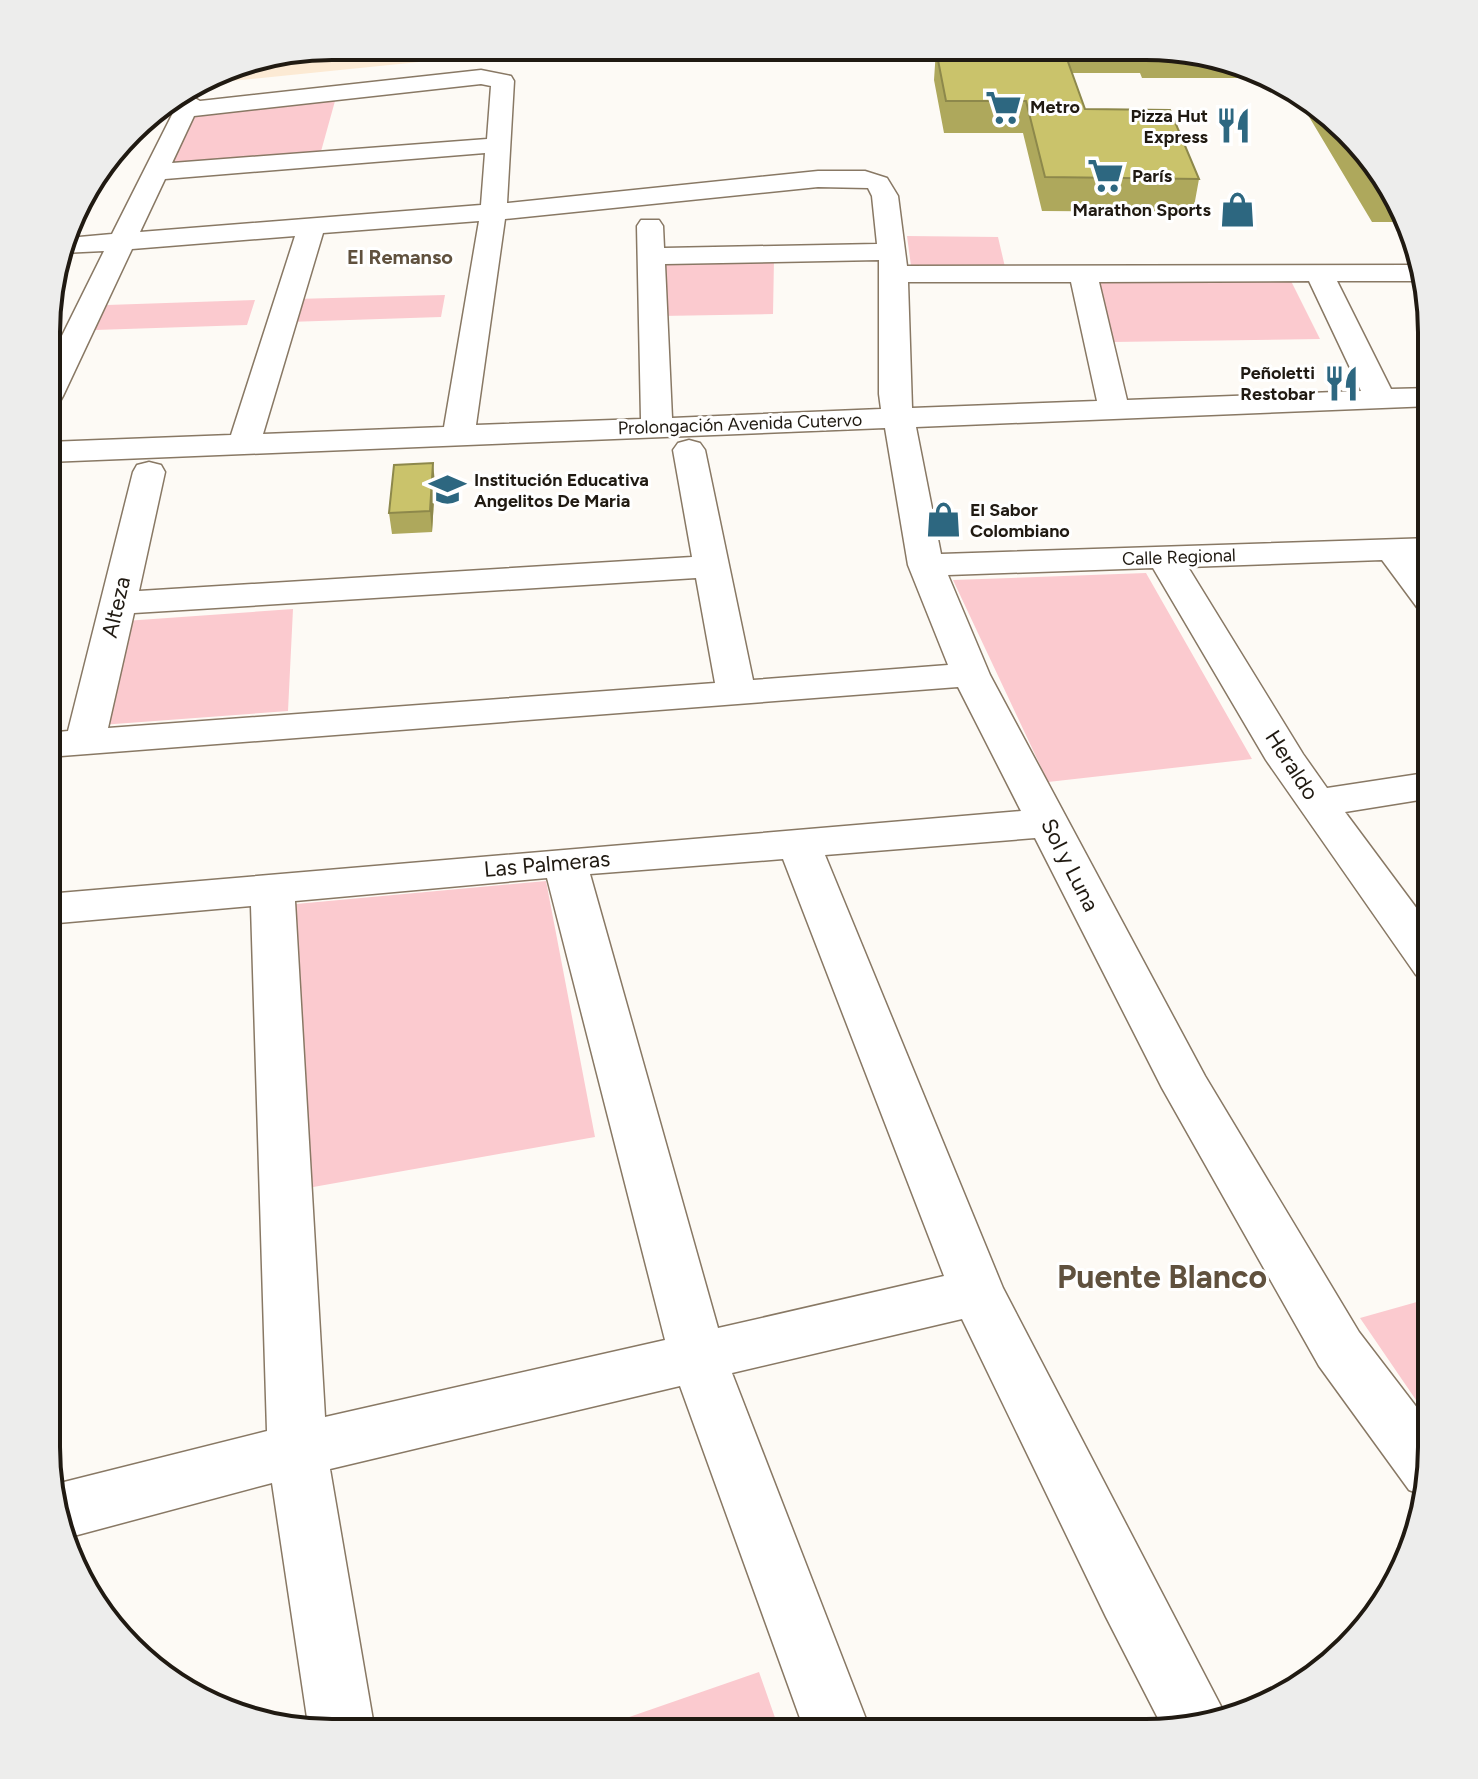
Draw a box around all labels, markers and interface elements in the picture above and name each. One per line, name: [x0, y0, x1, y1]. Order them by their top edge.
supermarket icon: Metro: [985, 88, 1023, 126]
place label: Metro: [1030, 96, 1080, 118]
place label: Pizza Hut Express: [1130, 105, 1209, 148]
restaurant icon: Pizza Hut Express: [1215, 107, 1253, 145]
supermarket icon: París: [1087, 157, 1125, 195]
place label: París: [1132, 165, 1173, 187]
shop icon: Marathon Sports: [1218, 191, 1256, 229]
place label: Marathon Sports: [1072, 199, 1212, 221]
district label: El Remanso: [347, 245, 453, 269]
place label: Peñoletti Restobar: [1240, 362, 1315, 405]
restaurant icon: Peñoletti Restobar: [1322, 364, 1360, 402]
street label: Prolongación Avenida Cutervo: [617, 409, 863, 439]
place label: Institución Educativa Angelitos De Maria: [474, 469, 649, 512]
school or university icon: Institución Educativa Angelitos De Maria: [429, 471, 467, 509]
place label: El Sabor Colombiano: [970, 499, 1070, 542]
shop icon: El Sabor Colombiano: [925, 501, 963, 539]
street label: Calle Regional: [1122, 544, 1236, 570]
street label: Alteza: [96, 574, 136, 640]
street label: Heraldo: [1260, 725, 1324, 805]
street label: Sol y Luna: [1035, 814, 1105, 916]
street label: Las Palmeras: [483, 845, 611, 883]
district label: Puente Blanco: [1057, 1258, 1267, 1296]

